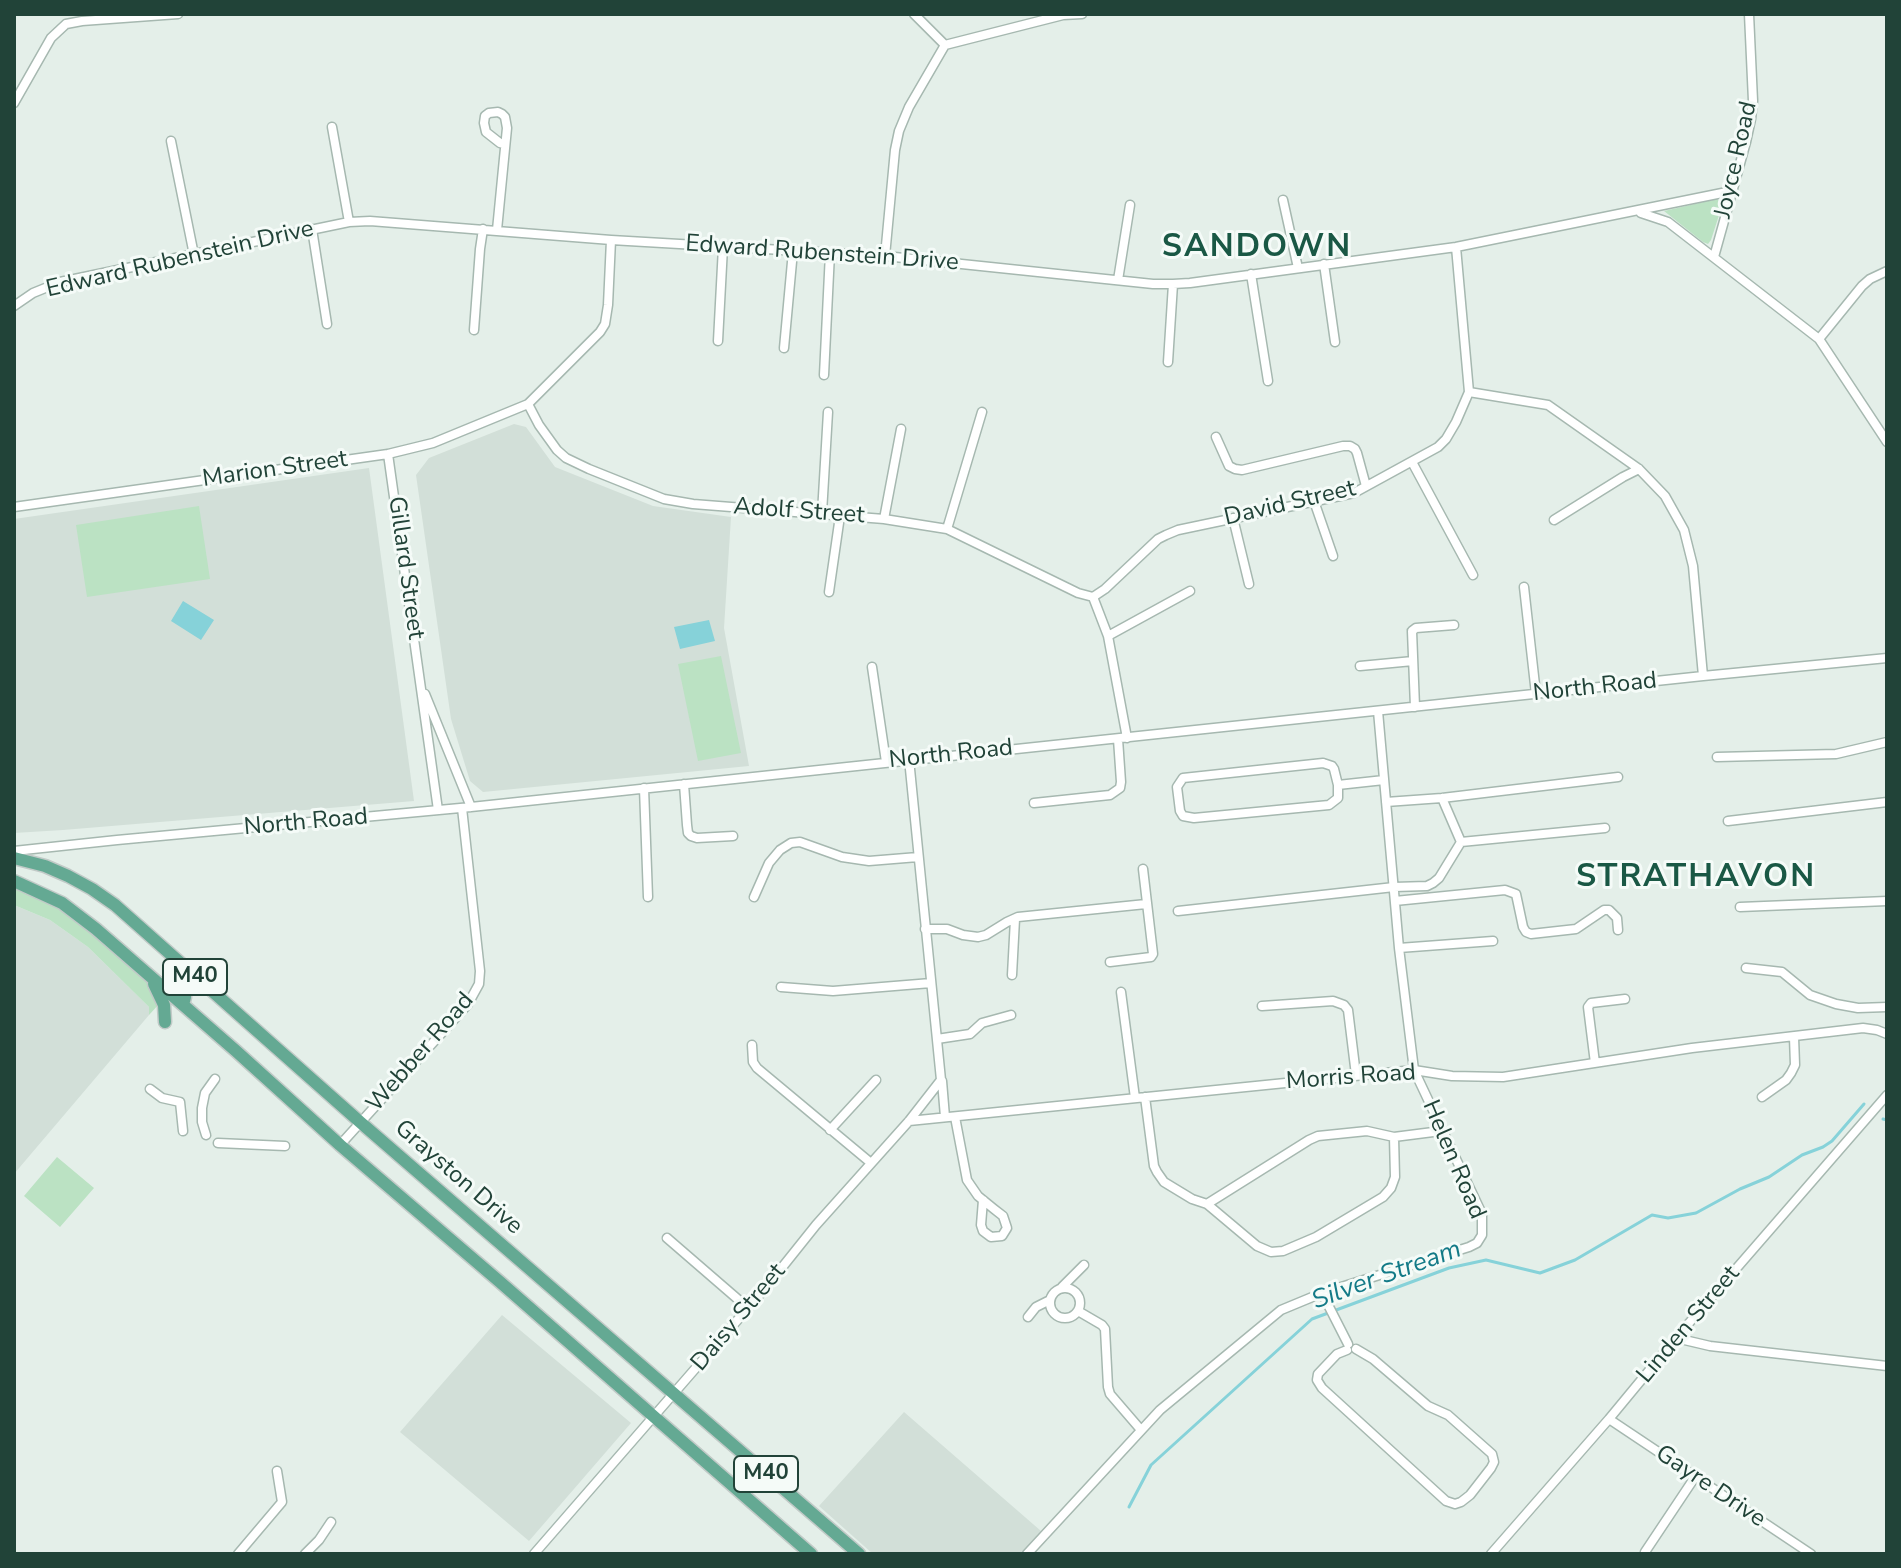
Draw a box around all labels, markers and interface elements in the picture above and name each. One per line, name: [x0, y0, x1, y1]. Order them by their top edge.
street label: Joyce Road: [1710, 99, 1764, 221]
street label: Edward Rubenstein Drive: [43, 215, 317, 305]
district label: SANDOWN: [1162, 229, 1352, 267]
street label: Edward Rubenstein Drive: [684, 230, 960, 278]
street label: Marion Street: [201, 446, 349, 494]
street label: David Street: [1221, 475, 1359, 533]
street label: Adolf Street: [733, 493, 865, 531]
street label: Gillard Street: [381, 495, 429, 641]
street label: North Road: [1532, 667, 1658, 709]
street label: North Road: [888, 734, 1014, 776]
street label: North Road: [243, 803, 369, 843]
district label: STRATHAVON: [1576, 859, 1816, 897]
road number: M40: [163, 959, 227, 995]
street label: Webber Road: [361, 987, 481, 1119]
street label: Morris Road: [1285, 1059, 1417, 1097]
street label: Helen Road: [1415, 1096, 1491, 1224]
street label: Grayston Drive: [388, 1115, 528, 1241]
water label: Silver Stream: [1308, 1235, 1466, 1317]
street label: Daisy Street: [686, 1258, 792, 1378]
street label: Linden Street: [1632, 1260, 1746, 1390]
street label: Gayre Drive: [1649, 1440, 1771, 1534]
road number: M40: [734, 1456, 798, 1492]

